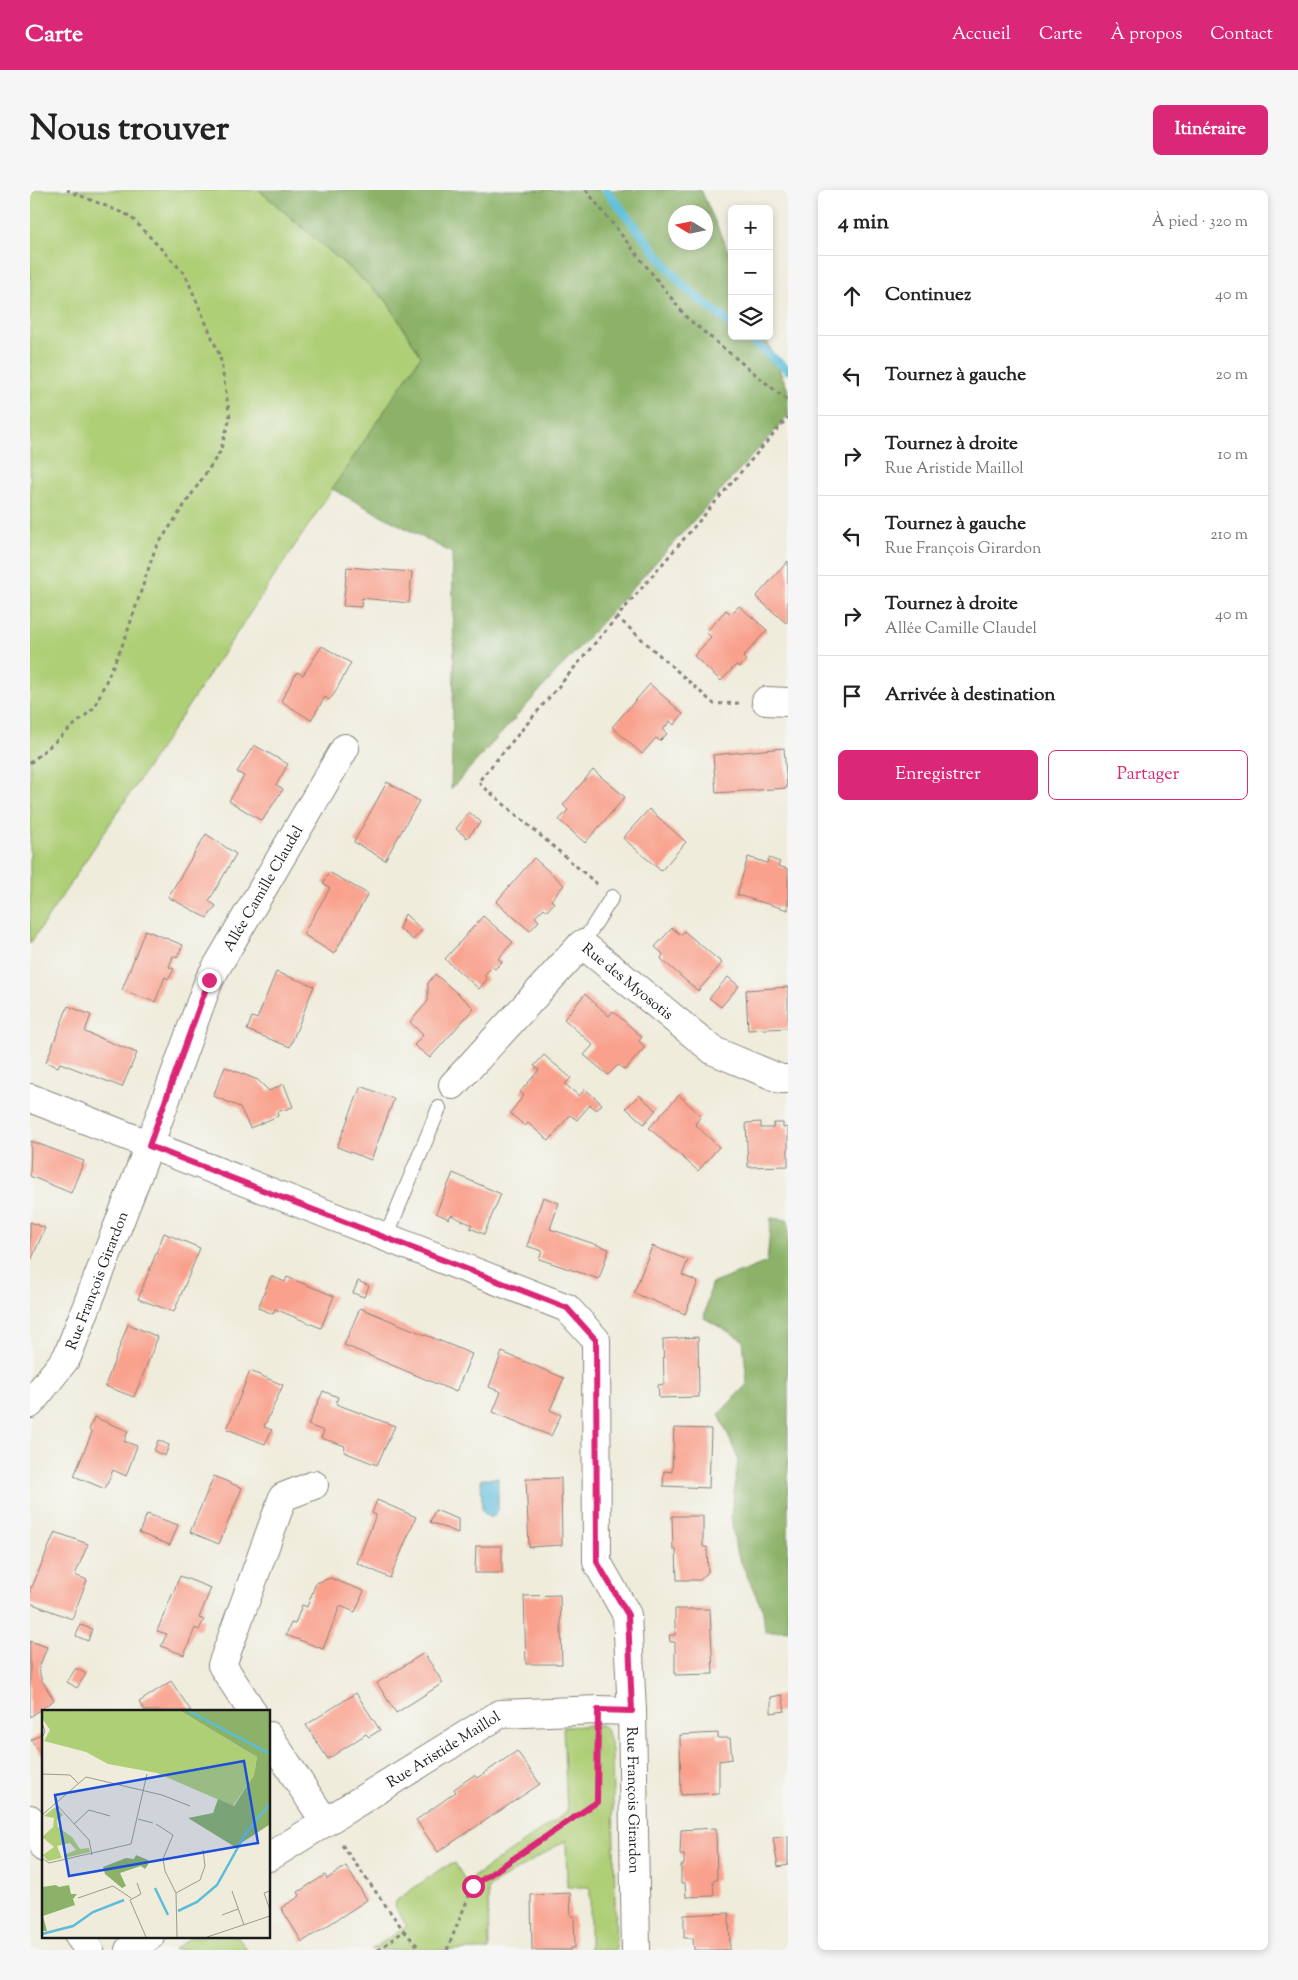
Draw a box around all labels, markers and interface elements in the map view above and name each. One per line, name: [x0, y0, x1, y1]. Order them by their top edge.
text: Carte: [25, 18, 83, 52]
text: Accueil: [952, 22, 1011, 48]
text: Carte: [1039, 22, 1083, 48]
text: À propos: [1111, 22, 1182, 48]
text: Contact: [1210, 22, 1273, 48]
text: Nous trouver: [30, 105, 229, 156]
button: Itinéraire: [1153, 105, 1268, 155]
north arrow: [668, 205, 713, 250]
map controls: [728, 205, 773, 340]
button: +: [728, 205, 773, 250]
text: 4 min: [838, 208, 889, 238]
text: À pied · 320 m: [1152, 211, 1248, 234]
button: −: [728, 250, 773, 295]
icon: ahead: [838, 282, 866, 310]
text: Continuez: [885, 282, 971, 309]
text: 40 m: [1215, 284, 1248, 307]
button: layers: [728, 295, 773, 340]
icon: left: [838, 362, 866, 390]
text: Tournez à gauche: [885, 362, 1026, 389]
text: 20 m: [1215, 364, 1248, 387]
text: Tournez à droite: [885, 431, 1018, 458]
icon: right: [838, 442, 866, 470]
text: 10 m: [1218, 444, 1248, 467]
text: Rue Aristide Maillol: [885, 458, 1024, 481]
text: Tournez à gauche: [885, 511, 1026, 538]
icon: left: [838, 522, 866, 550]
text: 210 m: [1210, 524, 1248, 547]
text: Rue François Girardon: [885, 538, 1041, 561]
text: Tournez à droite: [885, 591, 1018, 618]
icon: right: [838, 602, 866, 630]
text: 40 m: [1215, 604, 1248, 627]
text: Allée Camille Claudel: [885, 618, 1037, 641]
icon: arrive: [838, 682, 866, 710]
text: Arrivée à destination: [885, 682, 1056, 709]
button: Enregistrer: [838, 750, 1038, 800]
button: Partager: [1048, 750, 1248, 800]
street label: Allée Camille Claudel: [219, 822, 309, 956]
street label: Rue des Myosotis: [577, 939, 677, 1026]
route end: [198, 969, 221, 992]
street label: Rue François Girardon: [62, 1209, 135, 1353]
street label: Rue Aristide Maillol: [383, 1707, 505, 1794]
inset map: [42, 1710, 270, 1938]
street label: Rue François Girardon: [620, 1727, 644, 1874]
route start: [462, 1875, 485, 1898]

